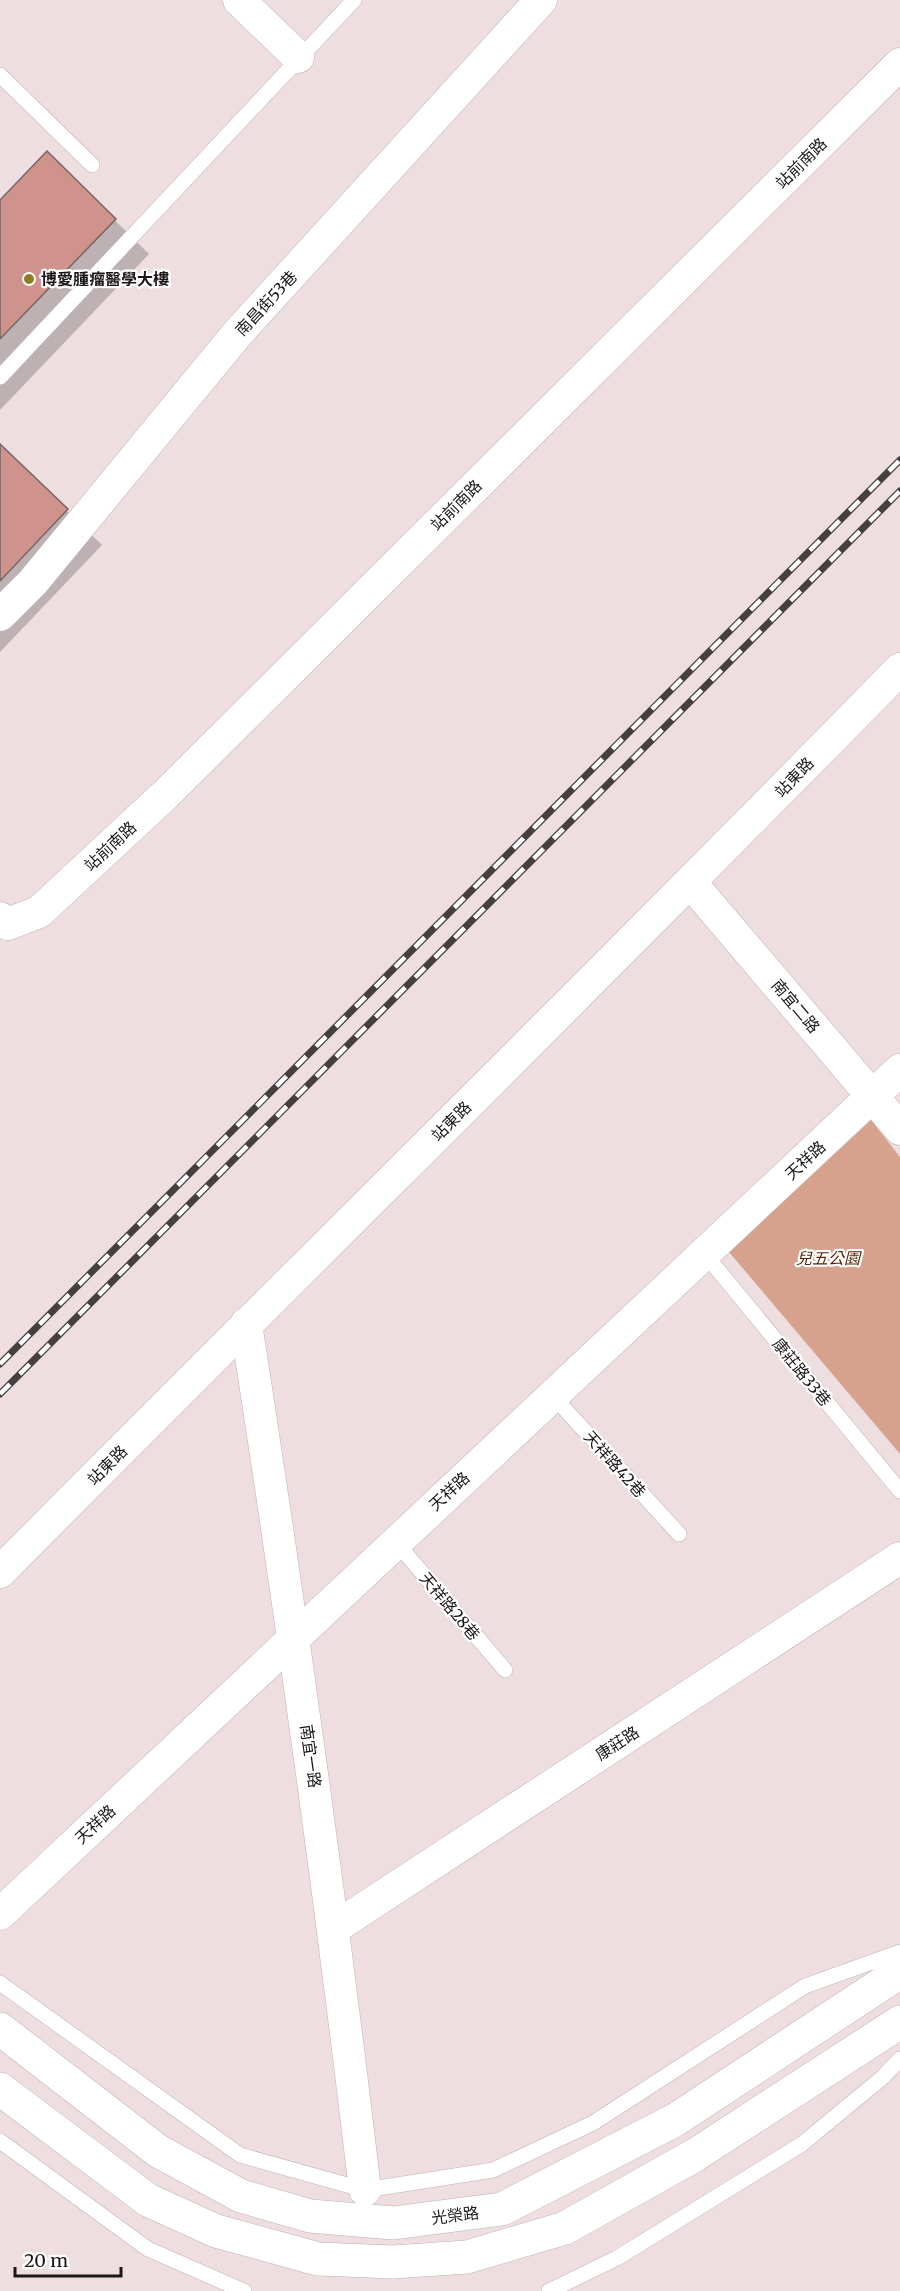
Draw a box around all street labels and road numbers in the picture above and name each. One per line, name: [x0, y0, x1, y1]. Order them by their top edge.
street label: 站前南路: [771, 133, 831, 193]
street label: 南昌街53巷: [231, 266, 301, 340]
street label: 站前南路: [426, 475, 486, 535]
street label: 站東路: [770, 753, 818, 801]
street label: 站前南路: [80, 817, 140, 875]
street label: 南宜二路: [768, 975, 824, 1037]
street label: 站東路: [427, 1097, 475, 1145]
street label: 天祥路: [781, 1136, 829, 1184]
street label: 康莊路33巷: [769, 1334, 835, 1410]
street label: 天祥路42巷: [580, 1427, 650, 1501]
street label: 站東路: [83, 1441, 131, 1489]
street label: 天祥路: [425, 1467, 473, 1515]
street label: 天祥路28巷: [416, 1568, 484, 1644]
street label: 康莊路: [591, 1722, 643, 1764]
street label: 南宜一路: [297, 1723, 325, 1789]
street label: 天祥路: [71, 1800, 119, 1848]
street label: 光榮路: [430, 2202, 480, 2228]

